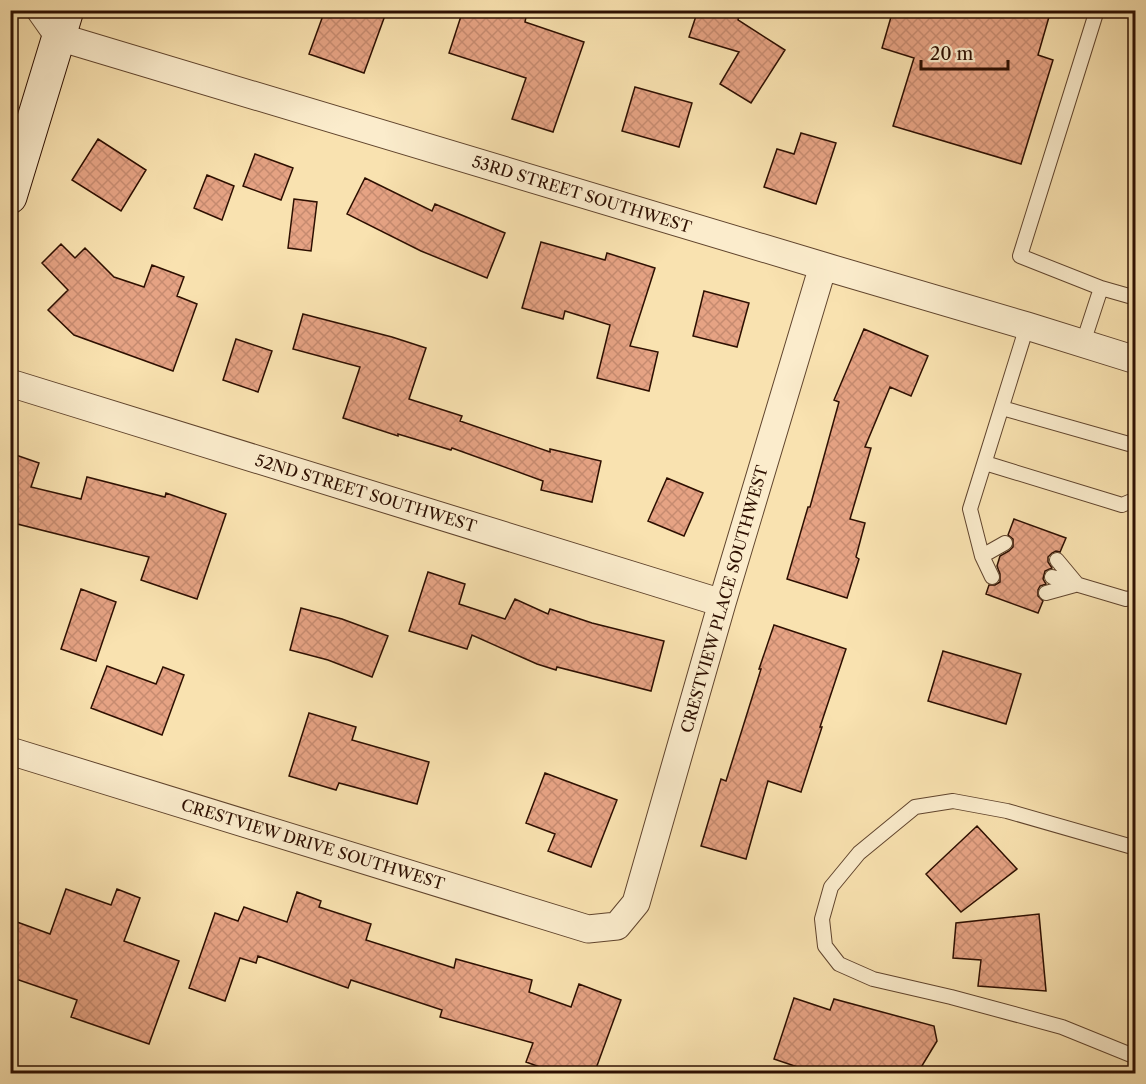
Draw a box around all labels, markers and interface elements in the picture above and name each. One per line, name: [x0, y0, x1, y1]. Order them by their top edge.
scale bar: [921, 33, 1008, 71]
text: 20 m: [930, 43, 974, 65]
street label: 53RD STREET SOUTHWEST: [470, 151, 694, 237]
street label: 52ND STREET SOUTHWEST: [253, 450, 479, 536]
street label: CRESTVIEW PLACE SOUTHWEST: [676, 463, 772, 735]
street label: CRESTVIEW DRIVE SOUTHWEST: [179, 794, 447, 894]

